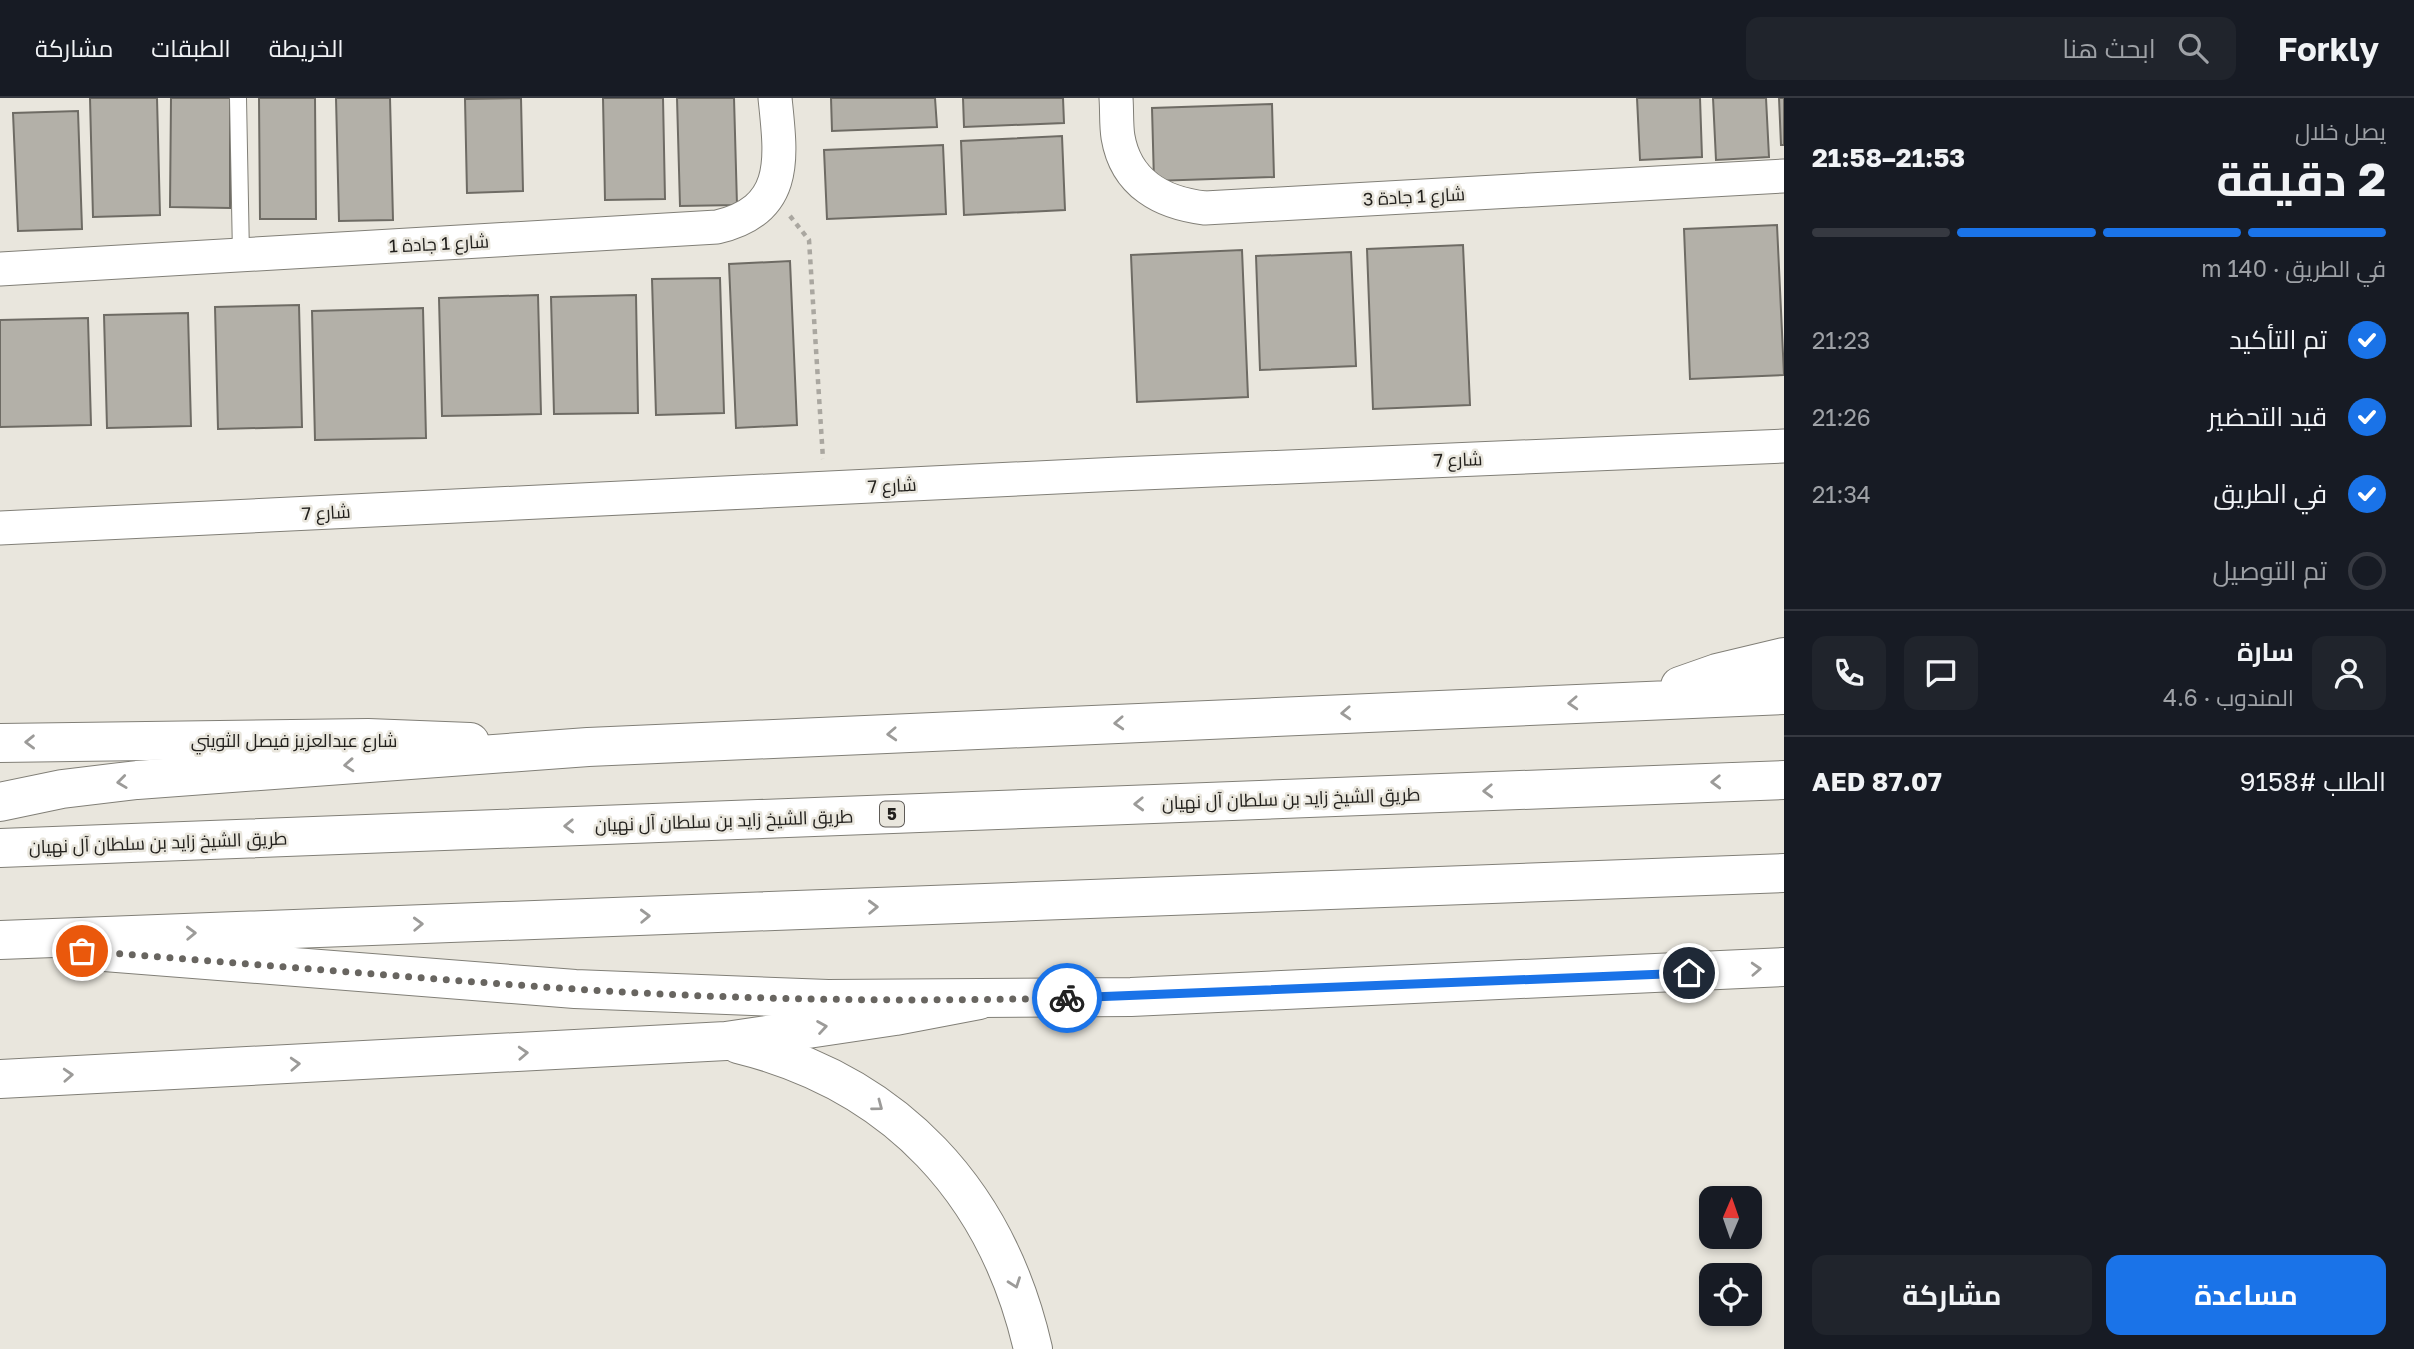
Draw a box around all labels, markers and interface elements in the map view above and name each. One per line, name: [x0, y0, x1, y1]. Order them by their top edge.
search box: [1746, 17, 2236, 80]
icon: search: [2174, 29, 2212, 67]
text: Forkly: [2278, 29, 2379, 68]
text: مشاركة: [35, 33, 113, 62]
text: الطبقات: [151, 33, 231, 62]
text: الخريطة: [269, 33, 344, 62]
text: ابحث هنا: [2062, 33, 2156, 64]
text: يصل خلال: [2295, 117, 2386, 145]
text: 21:53–21:58: [1812, 142, 1965, 173]
text: 2 دقيقة: [2216, 151, 2386, 206]
street label: شارع 1 جادة 3: [1362, 182, 1466, 212]
street label: شارع 1 جادة 1: [388, 229, 490, 259]
text: في الطريق · 140 m: [2201, 254, 2386, 282]
icon: check: [2348, 321, 2386, 359]
text: تم التأكيد: [2229, 324, 2327, 355]
text: 21:23: [1812, 326, 1870, 354]
icon: check: [2348, 398, 2386, 436]
text: قيد التحضير: [2208, 401, 2327, 432]
text: 21:26: [1812, 403, 1871, 431]
street label: شارع 7: [1433, 447, 1483, 473]
street label: شارع 7: [867, 473, 917, 499]
icon: check: [2348, 475, 2386, 513]
text: في الطريق: [2213, 478, 2327, 509]
text: 21:34: [1812, 480, 1871, 508]
street label: شارع 7: [301, 500, 351, 526]
text: تم التوصيل: [2212, 555, 2327, 586]
button: phone: [1812, 636, 1886, 710]
button: chat: [1904, 636, 1978, 710]
text: سارة: [2237, 636, 2294, 667]
button: person: [2312, 636, 2386, 710]
text: المندوب · 4.6: [2163, 683, 2294, 711]
one-way arrow: [1568, 696, 1579, 711]
one-way arrow: [1340, 706, 1351, 721]
one-way arrow: [1113, 716, 1124, 731]
one-way arrow: [886, 726, 897, 741]
street label: شارع عبدالعزيز فيصل الثويني: [191, 729, 397, 755]
one-way arrow: [24, 734, 35, 750]
one-way arrow: [343, 757, 354, 772]
text: AED 87.07: [1812, 766, 1942, 797]
text: الطلب #9158: [2240, 766, 2386, 797]
one-way arrow: [116, 774, 128, 789]
one-way arrow: [1710, 775, 1721, 790]
street label: طريق الشيخ زايد بن سلطان آل نهيان: [1161, 782, 1421, 816]
one-way arrow: [1483, 783, 1494, 798]
one-way arrow: [1133, 797, 1144, 812]
road number: 5: [880, 802, 904, 827]
street label: طريق الشيخ زايد بن سلطان آل نهيان: [594, 804, 854, 838]
one-way arrow: [563, 818, 573, 834]
street label: طريق الشيخ زايد بن سلطان آل نهيان: [28, 826, 288, 860]
one-way arrow: [867, 900, 878, 915]
one-way arrow: [640, 908, 651, 923]
one-way arrow: [413, 917, 424, 932]
pin: [52, 921, 112, 981]
one-way arrow: [185, 925, 196, 940]
icon: bag: [63, 932, 101, 970]
pin: [1659, 943, 1719, 1003]
icon: home: [1670, 954, 1708, 992]
one-way arrow: [1751, 962, 1762, 977]
courier: [1032, 963, 1102, 1033]
icon: bike: [1048, 979, 1086, 1017]
one-way arrow: [816, 1020, 828, 1035]
one-way arrow: [517, 1045, 528, 1060]
one-way arrow: [290, 1057, 301, 1072]
one-way arrow: [63, 1068, 74, 1083]
one-way arrow: [870, 1098, 882, 1110]
north arrow: [1699, 1186, 1762, 1250]
map controls: [1699, 1186, 1762, 1326]
button: مشاركة: [1812, 1255, 2092, 1335]
button: مساعدة: [2106, 1255, 2386, 1335]
button: locate: [1699, 1263, 1762, 1326]
one-way arrow: [1006, 1277, 1020, 1289]

